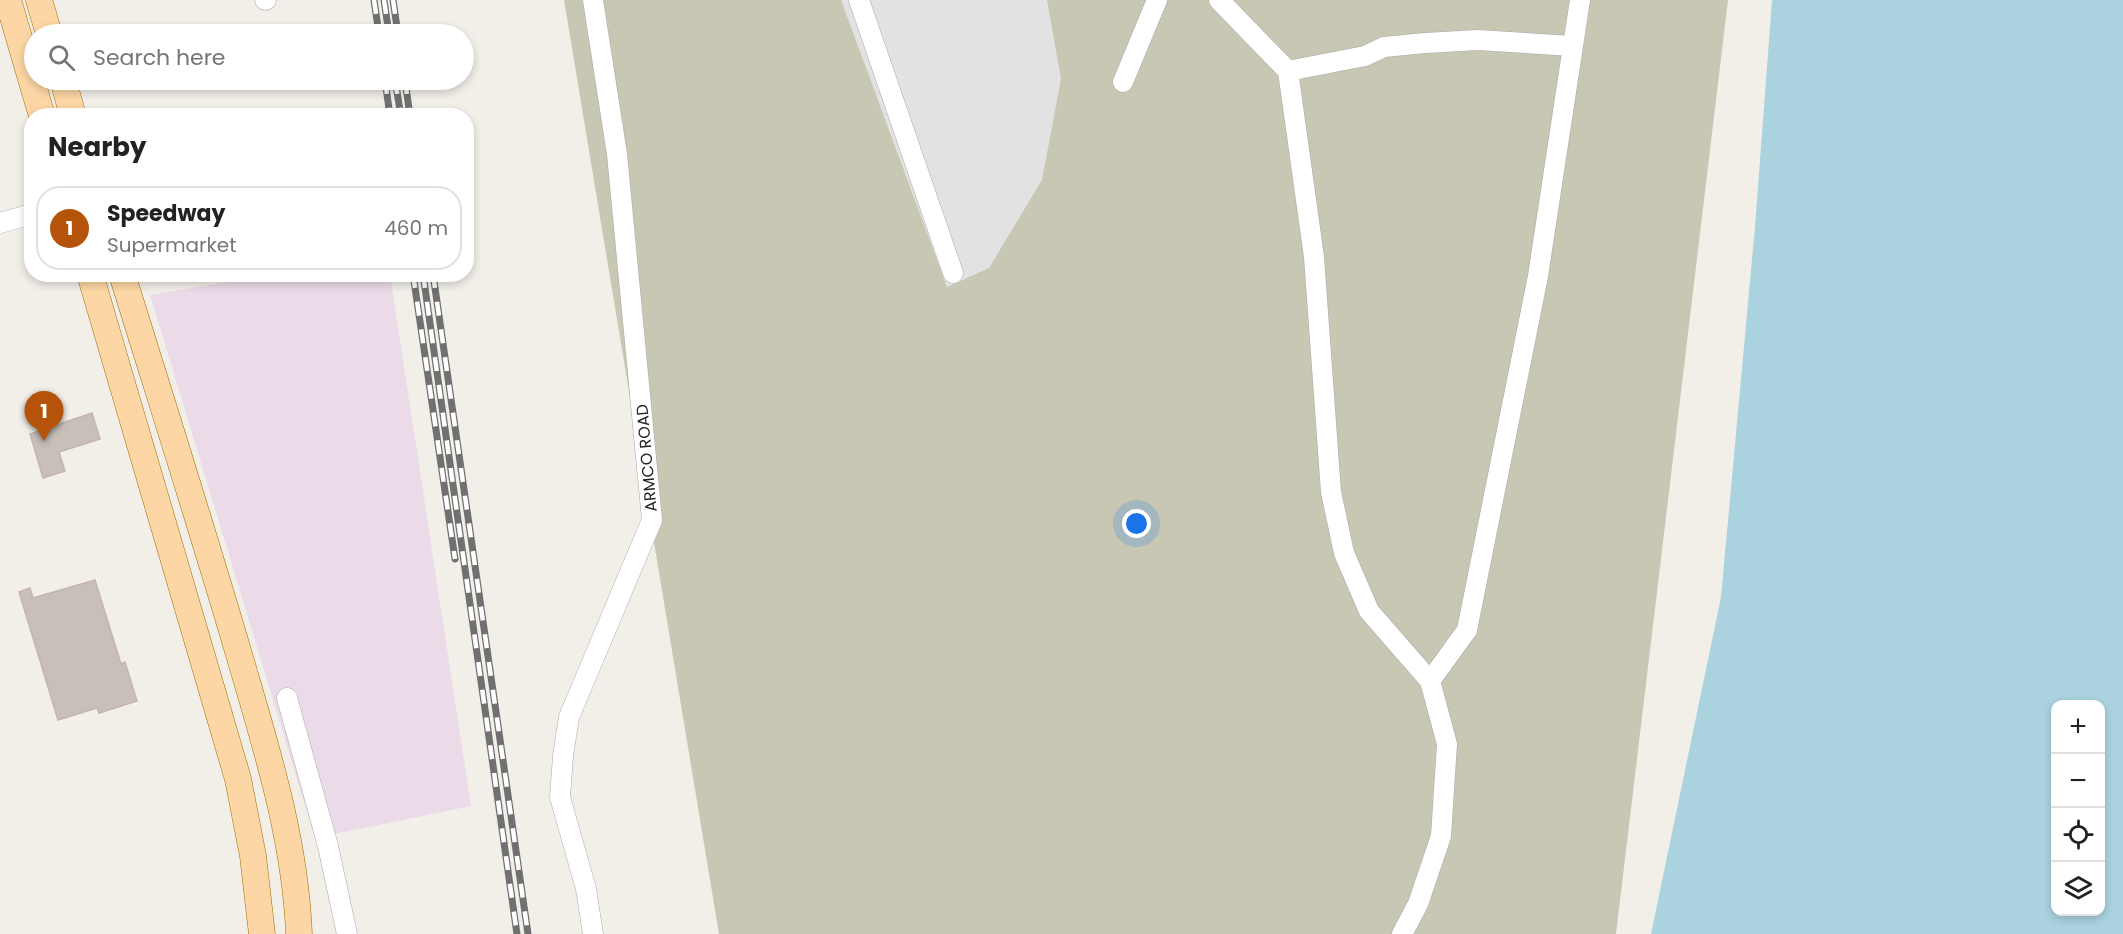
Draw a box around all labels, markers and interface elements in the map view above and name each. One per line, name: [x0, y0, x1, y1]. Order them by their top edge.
search box: [24, 24, 474, 90]
icon: search: [45, 41, 78, 74]
text: Search here: [93, 42, 226, 73]
text: Nearby: [48, 129, 146, 165]
text: Speedway: [107, 198, 225, 229]
text: 1: [66, 214, 73, 242]
text: 460 m: [384, 214, 448, 242]
text: Supermarket: [107, 231, 236, 259]
pin: 1: [24, 392, 63, 441]
street label: ARMCO ROAD: [630, 403, 663, 513]
your location: [1122, 509, 1151, 538]
map controls: [2051, 700, 2105, 916]
button: +: [2051, 700, 2105, 754]
button: −: [2051, 754, 2105, 808]
button: locate: [2051, 808, 2105, 862]
button: layers: [2051, 862, 2105, 916]

